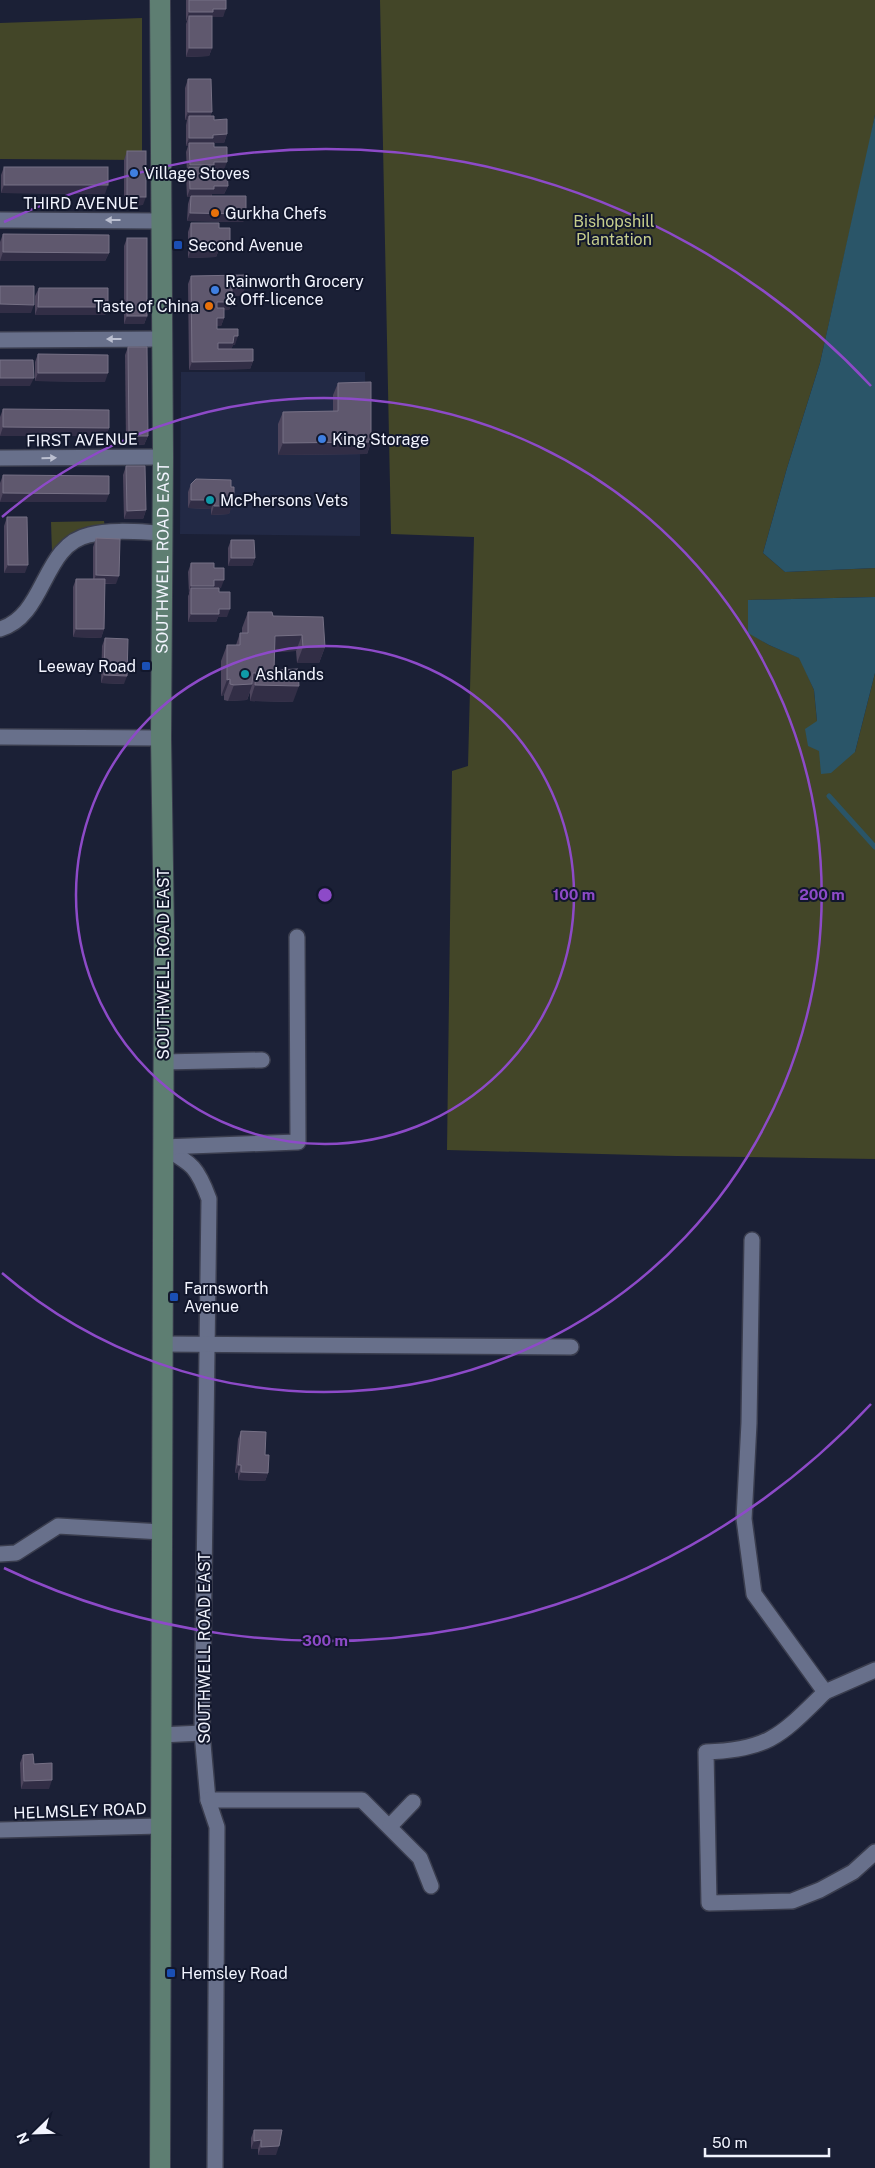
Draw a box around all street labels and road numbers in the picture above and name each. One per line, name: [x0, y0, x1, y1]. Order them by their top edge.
street label: THIRD AVENUE: [23, 194, 139, 213]
street label: FIRST AVENUE: [26, 430, 138, 450]
street label: SOUTHWELL ROAD EAST: [152, 462, 172, 654]
street label: SOUTHWELL ROAD EAST: [154, 868, 173, 1060]
street label: SOUTHWELL ROAD EAST: [195, 1552, 214, 1744]
street label: HELMSLEY ROAD: [13, 1799, 147, 1823]

